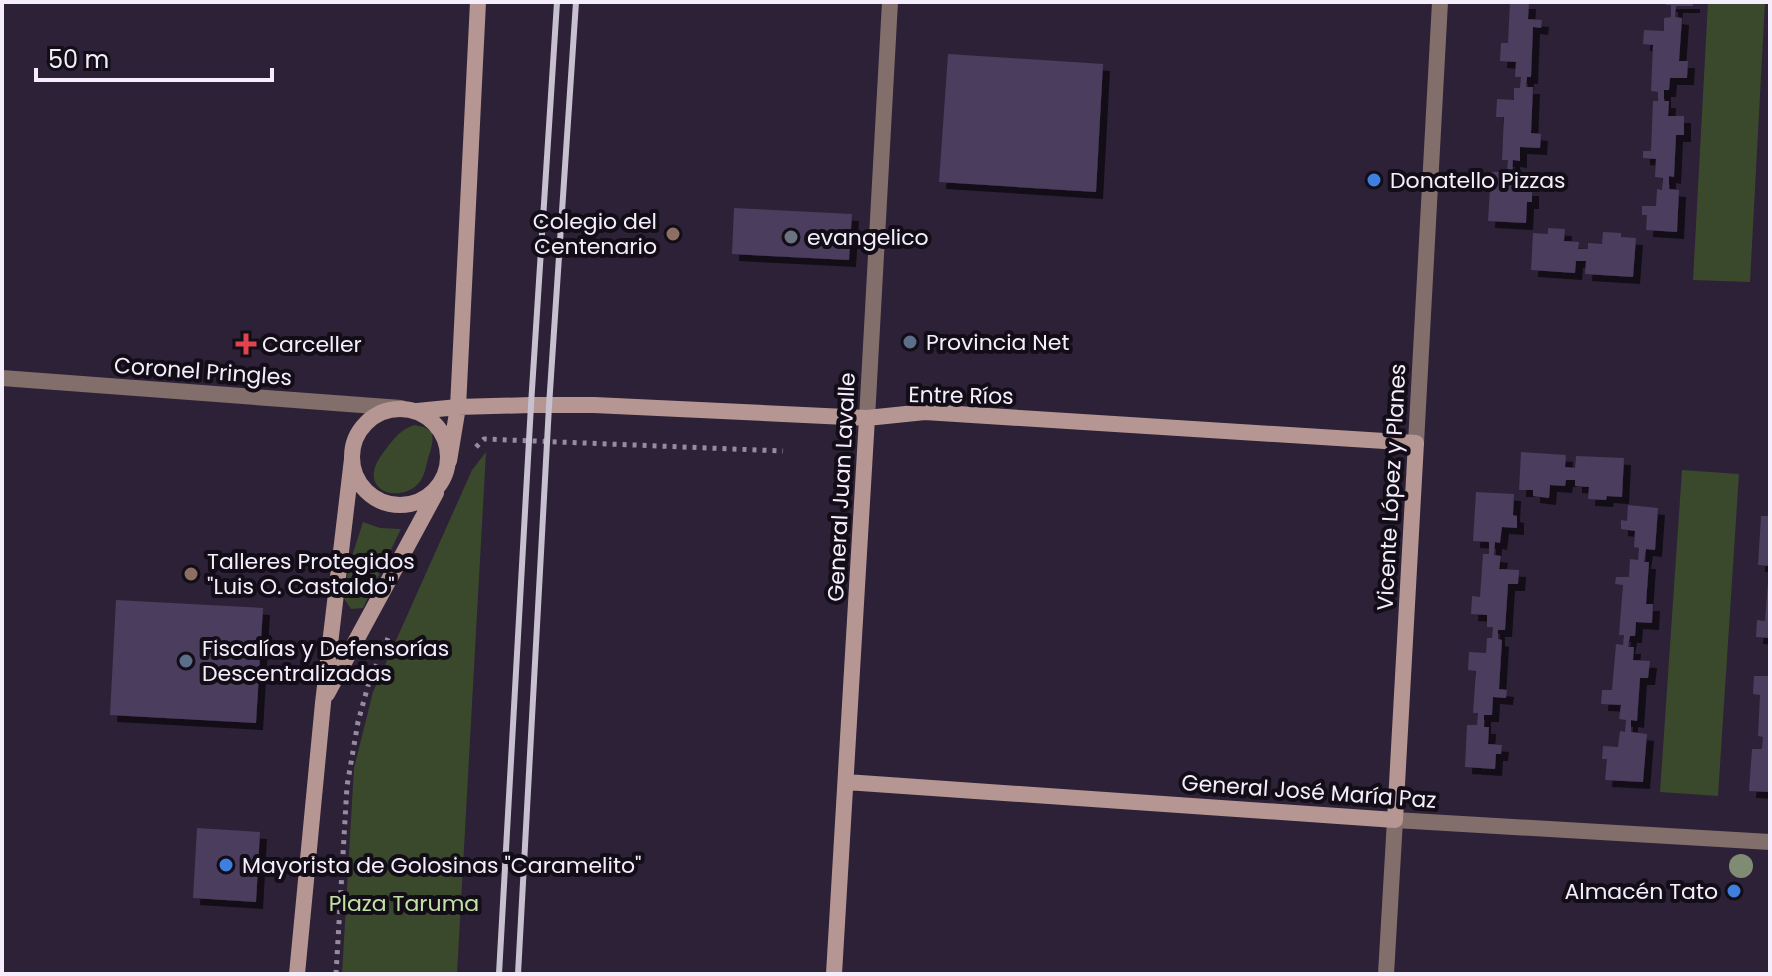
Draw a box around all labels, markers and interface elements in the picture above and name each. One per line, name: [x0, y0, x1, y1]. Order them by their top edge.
scale bar: [36, 32, 272, 82]
text: 50 m: [48, 43, 109, 76]
place label: Donatello Pizzas: [1390, 165, 1566, 196]
marker: Donatello Pizzas: [1365, 171, 1383, 189]
place label: Colegio del Centenario: [533, 206, 657, 262]
place label: evangelico: [807, 222, 929, 253]
marker: Colegio del Centenario: [664, 225, 682, 243]
marker: evangelico: [782, 228, 800, 246]
place label: Provincia Net: [926, 327, 1070, 358]
place label: Carceller: [262, 329, 362, 360]
marker: Provincia Net: [901, 333, 919, 351]
marker: Carceller: [237, 335, 255, 353]
street label: Coronel Pringles: [113, 350, 293, 393]
street label: Vicente López y Planes: [1370, 363, 1413, 611]
street label: General Juan Lavalle: [820, 372, 863, 602]
street label: Entre Ríos: [908, 379, 1014, 412]
place label: Talleres Protegidos "Luis O. Castaldo": [207, 546, 415, 602]
marker: Talleres Protegidos "Luis O. Castaldo": [182, 565, 200, 583]
place label: Fiscalías y Defensorías Descentralizadas: [202, 633, 449, 689]
marker: Fiscalías y Defensorías Descentralizadas: [177, 652, 195, 670]
street label: General José María Paz: [1180, 767, 1437, 816]
place label: Mayorista de Golosinas "Caramelito": [242, 850, 641, 881]
marker: Mayorista de Golosinas "Caramelito": [217, 856, 235, 874]
place label: Almacén Tato: [1564, 876, 1718, 907]
marker: Almacén Tato: [1725, 882, 1743, 900]
park label: Plaza Taruma: [329, 888, 479, 919]

